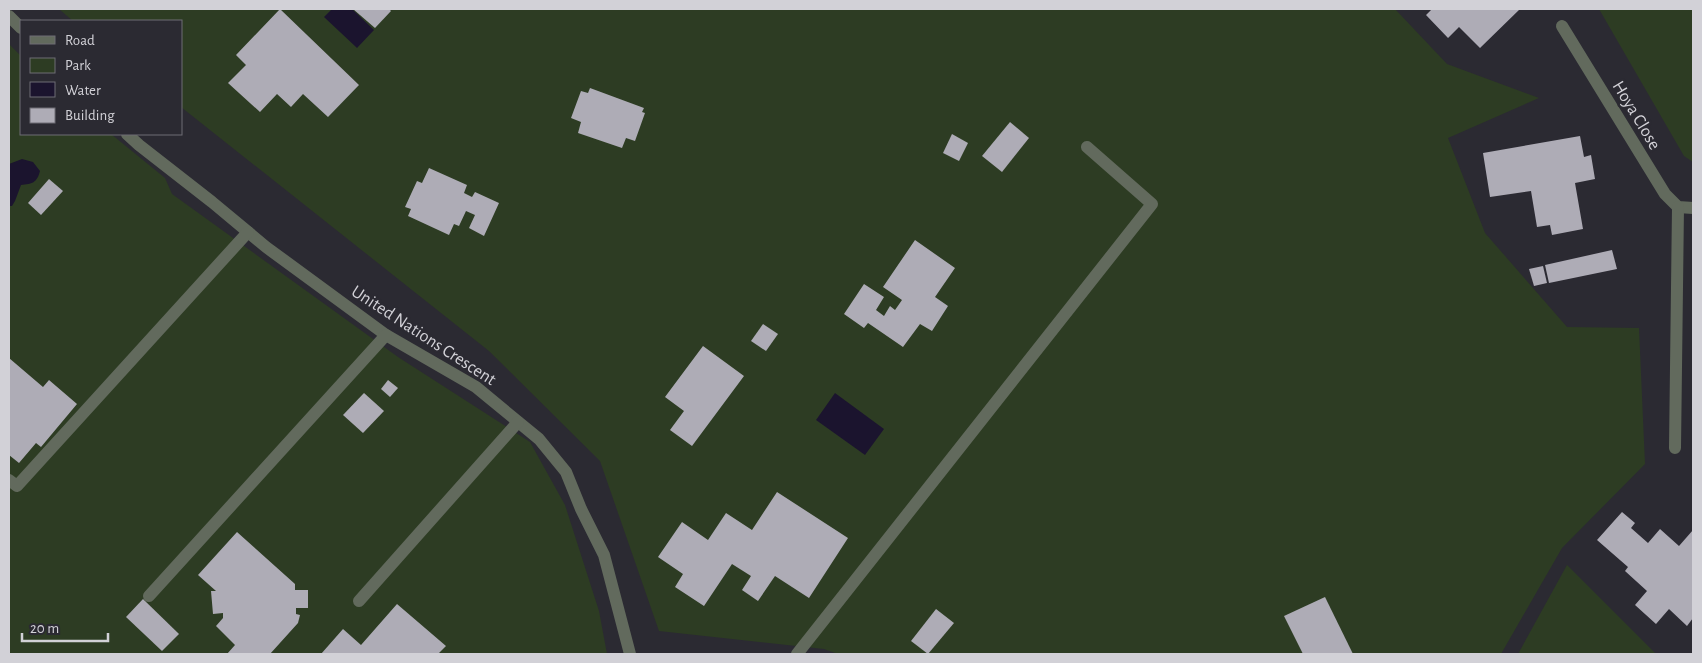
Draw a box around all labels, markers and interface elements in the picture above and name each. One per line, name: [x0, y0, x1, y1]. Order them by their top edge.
legend: [20, 20, 182, 135]
text: Road: [65, 33, 95, 48]
text: Park: [65, 58, 91, 73]
street label: Hoya Close: [1609, 78, 1664, 153]
text: Water: [65, 83, 101, 98]
text: Building: [65, 108, 115, 123]
street label: United Nations Crescent: [348, 282, 499, 389]
scale bar: [22, 610, 109, 642]
text: 20 m: [30, 621, 59, 636]

